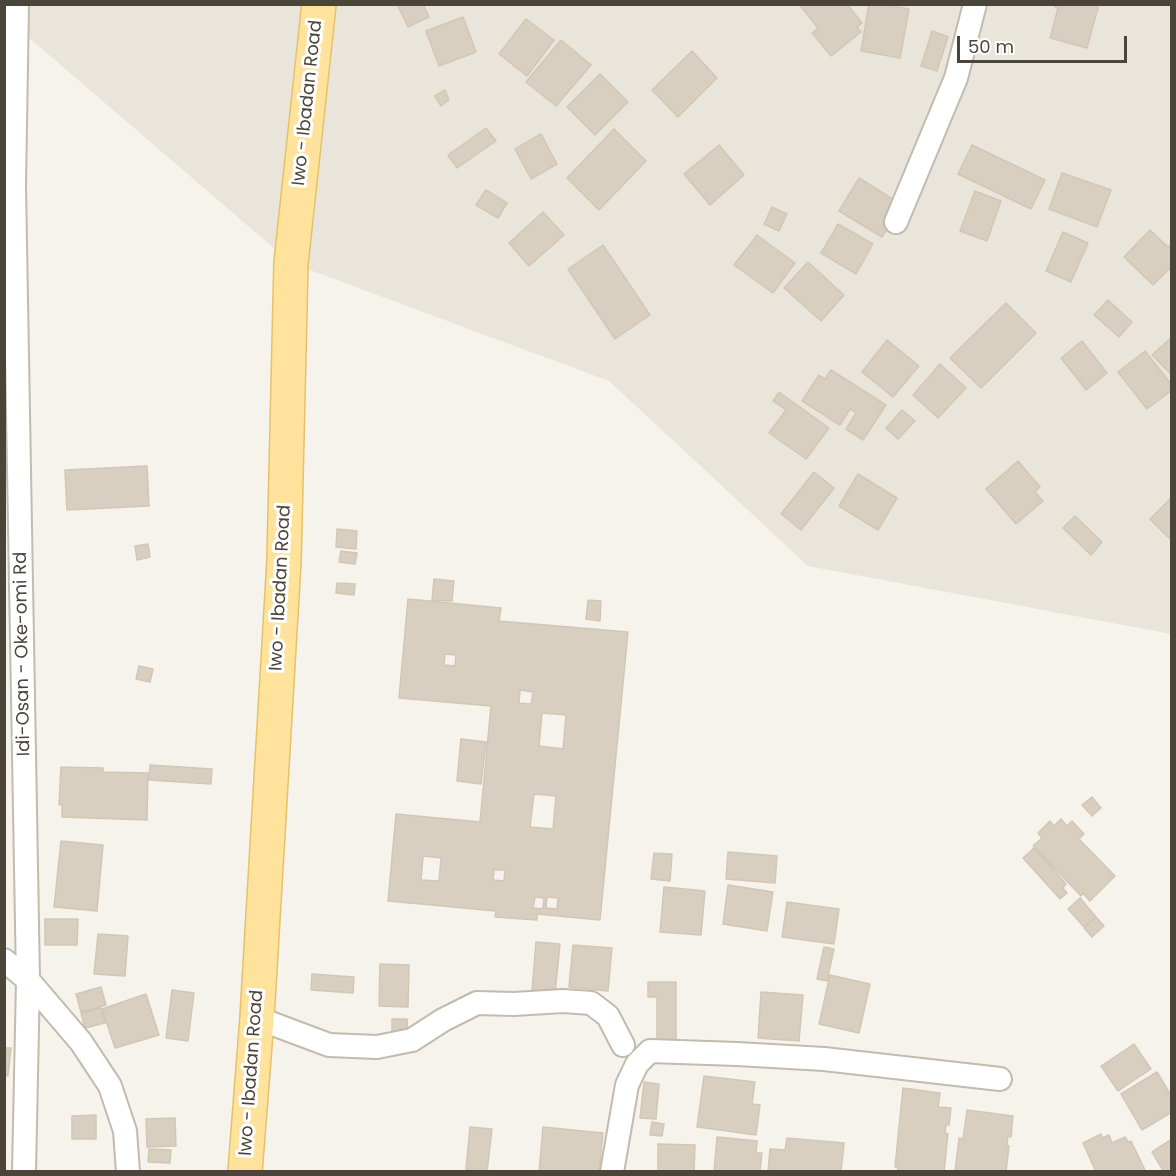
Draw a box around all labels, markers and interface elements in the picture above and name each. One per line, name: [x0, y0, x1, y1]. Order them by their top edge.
street label: Iwo - Ibadan Road: [289, 19, 327, 187]
scale bar: [960, 24, 1130, 62]
text: 50 m: [968, 34, 1014, 59]
street label: Iwo - Ibadan Road: [266, 504, 296, 672]
street label: Idi-Osan - Oke-omi Rd: [10, 552, 36, 756]
street label: Iwo - Ibadan Road: [235, 989, 269, 1157]

